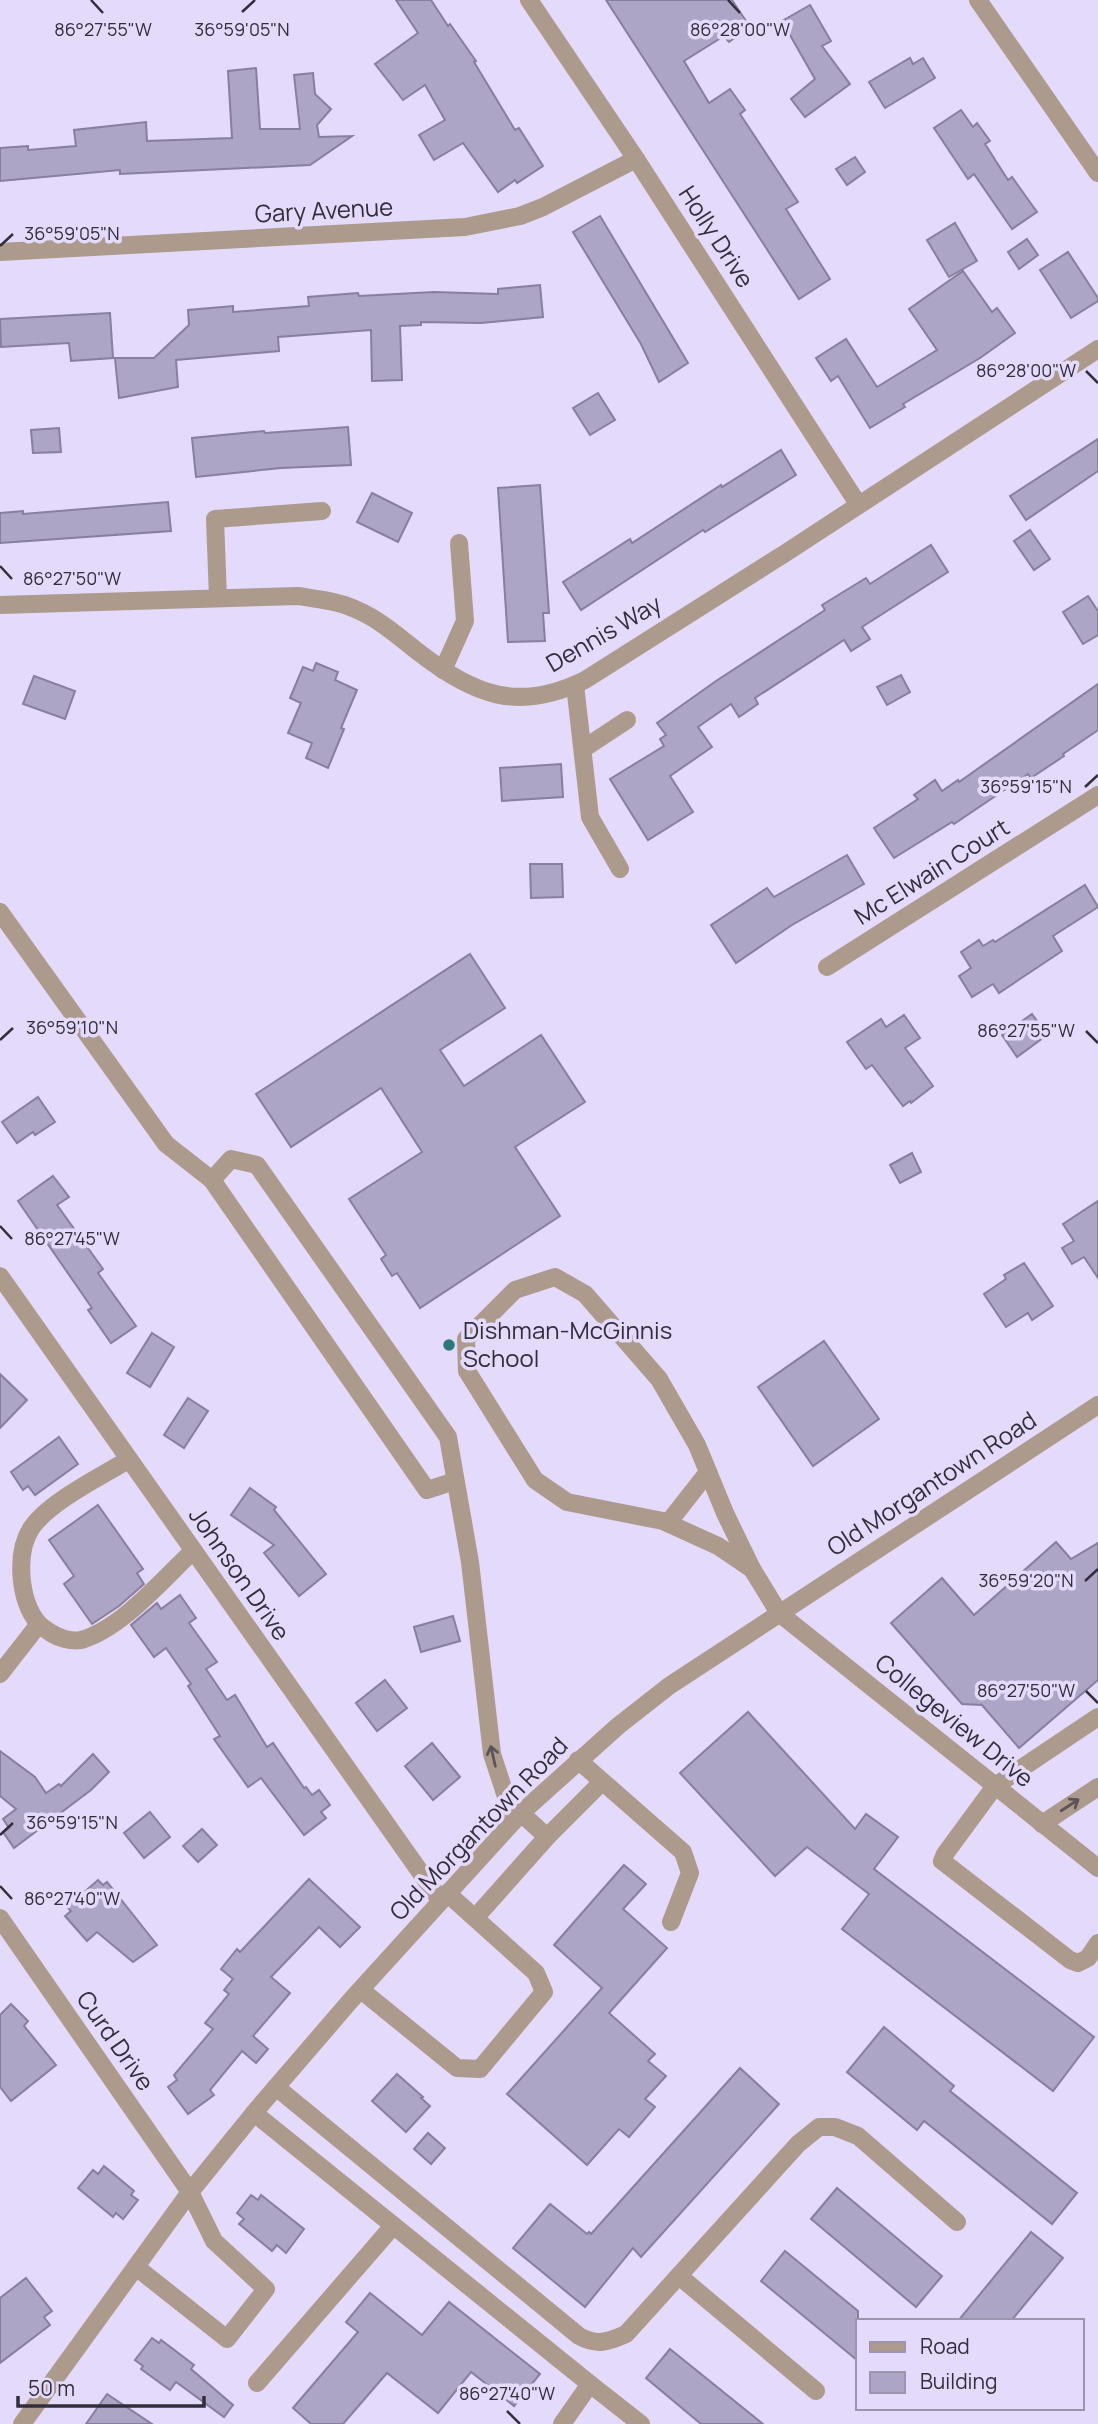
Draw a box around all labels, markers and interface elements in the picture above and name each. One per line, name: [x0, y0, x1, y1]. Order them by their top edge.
text: 86°27'55"W: [54, 17, 152, 41]
text: 36°59'05"N: [194, 17, 290, 41]
text: 86°28'00"W: [690, 17, 790, 41]
street label: Holly Drive: [672, 179, 763, 294]
street label: Gary Avenue: [254, 189, 394, 230]
text: 36°59'05"N: [24, 221, 120, 245]
text: 86°28'00"W: [976, 358, 1076, 382]
text: 86°27'50"W: [23, 566, 121, 590]
street label: Dennis Way: [540, 586, 667, 679]
text: 36°59'15"N: [980, 774, 1072, 798]
street label: Mc Elwain Court: [847, 810, 1015, 932]
text: 36°59'10"N: [26, 1015, 118, 1039]
text: 86°27'55"W: [977, 1018, 1075, 1042]
text: 86°27'45"W: [24, 1226, 120, 1250]
place label: Dishman-McGinnis School: [463, 1313, 672, 1374]
marker: Dishman-McGinnis School: [441, 1337, 457, 1353]
street label: Old Morgantown Road: [820, 1403, 1042, 1563]
street label: Johnson Drive: [182, 1500, 298, 1646]
text: 36°59'20"N: [978, 1568, 1074, 1592]
street label: Collegeview Drive: [869, 1646, 1041, 1794]
text: 86°27'50"W: [977, 1678, 1075, 1702]
street label: Old Morgantown Road: [381, 1729, 574, 1927]
one-way arrow: [486, 1745, 500, 1768]
one-way arrow: [1060, 1798, 1079, 1813]
text: 36°59'15"N: [26, 1810, 118, 1834]
text: 86°27'40"W: [24, 1886, 120, 1910]
street label: Curd Drive: [70, 1984, 163, 2097]
legend: [856, 2319, 1084, 2410]
text: Road: [920, 2332, 970, 2360]
scale bar: [18, 2364, 203, 2408]
text: Building: [920, 2367, 997, 2395]
text: 50 m: [28, 2374, 75, 2402]
text: 86°27'40"W: [459, 2381, 555, 2405]

